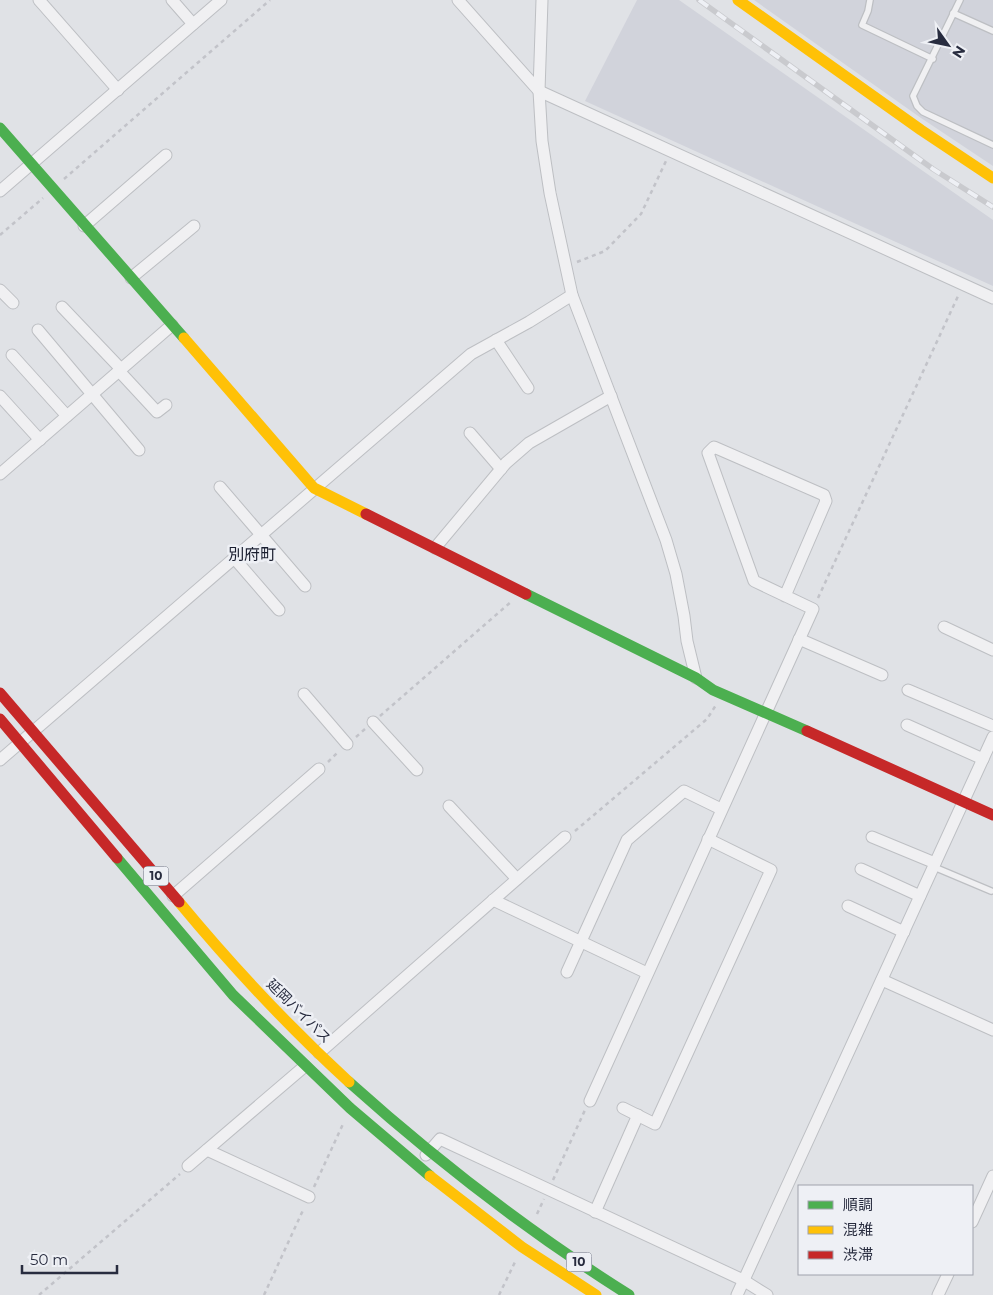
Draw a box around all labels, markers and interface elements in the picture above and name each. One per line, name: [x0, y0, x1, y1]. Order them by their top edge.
north arrow: [923, 20, 973, 70]
text: N: [948, 42, 970, 62]
district label: 別府町: [228, 545, 276, 564]
road number: 10: [144, 866, 168, 886]
street label: 延岡バイパス: [263, 975, 335, 1047]
legend: [798, 1185, 973, 1275]
text: 順調: [843, 1195, 873, 1214]
text: 混雑: [843, 1220, 873, 1239]
scale bar: [22, 1242, 118, 1274]
text: 渋滞: [843, 1245, 873, 1264]
text: 50 m: [30, 1250, 68, 1269]
road number: 10: [566, 1252, 592, 1272]

